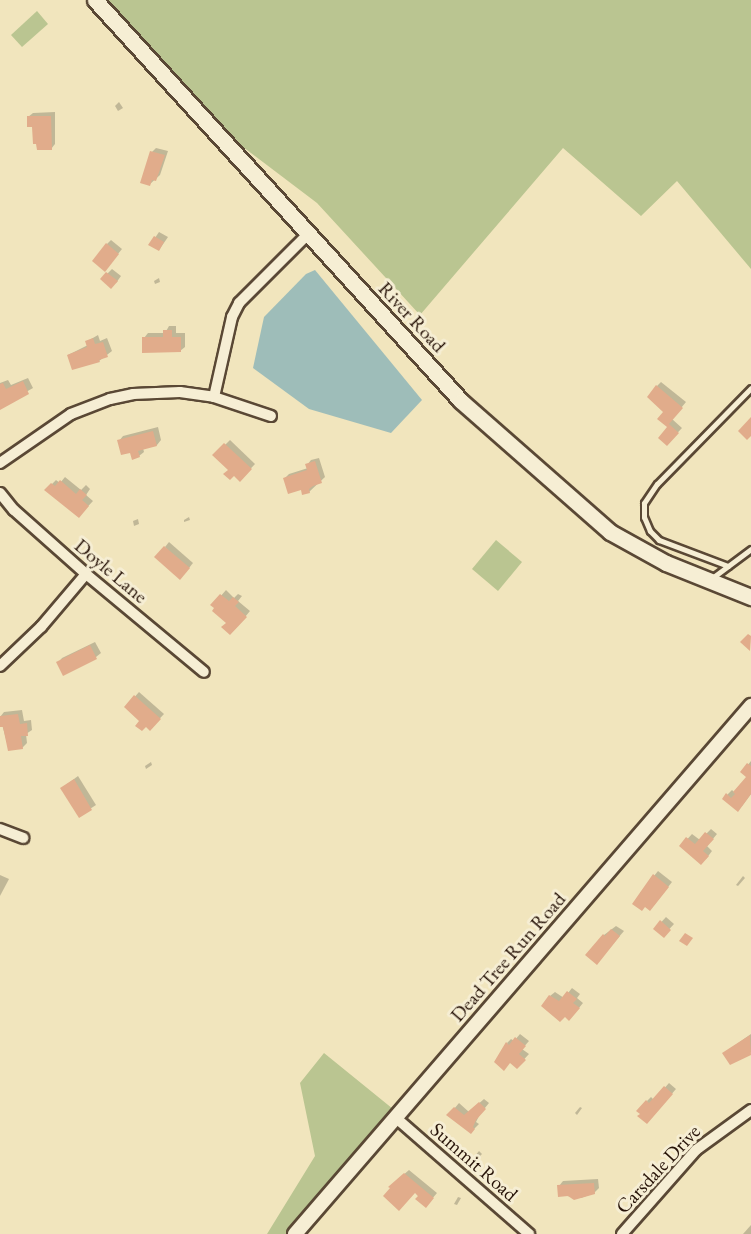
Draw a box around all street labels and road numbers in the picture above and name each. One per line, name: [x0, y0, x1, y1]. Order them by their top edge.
street label: River Road: [373, 277, 451, 357]
street label: Doyle Lane: [70, 534, 152, 608]
street label: Dead Tree Run Road: [445, 887, 571, 1027]
street label: Summit Road: [425, 1118, 523, 1206]
street label: Carsdale Drive: [611, 1120, 705, 1218]

